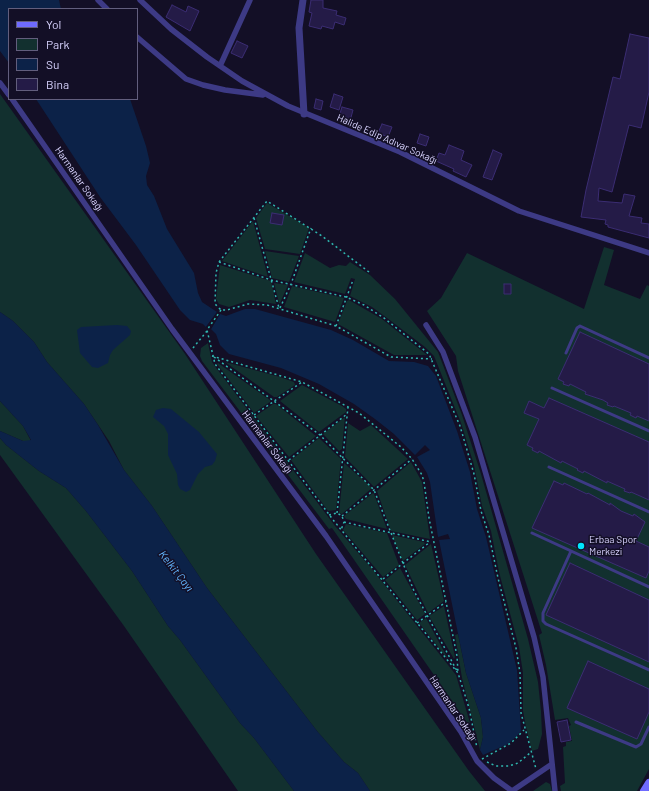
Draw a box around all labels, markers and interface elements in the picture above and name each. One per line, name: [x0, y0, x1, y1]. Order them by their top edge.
legend: [8, 8, 138, 100]
text: Yol: [46, 17, 61, 31]
text: Park: [46, 37, 70, 51]
text: Su: [46, 57, 59, 71]
text: Bina: [46, 77, 69, 91]
street label: Halide Edip Adıvar Sokağı: [335, 111, 439, 167]
street label: Harmanlar Sokağı: [52, 144, 106, 214]
street label: Harmanlar Sokağı: [239, 408, 295, 476]
place label: Erbaa Spor Merkezi: [589, 534, 637, 558]
marker: Erbaa Spor Merkezi: [576, 541, 586, 551]
water label: Kelkit Çayı: [156, 548, 196, 594]
street label: Harmanlar Sokağı: [427, 673, 479, 743]

